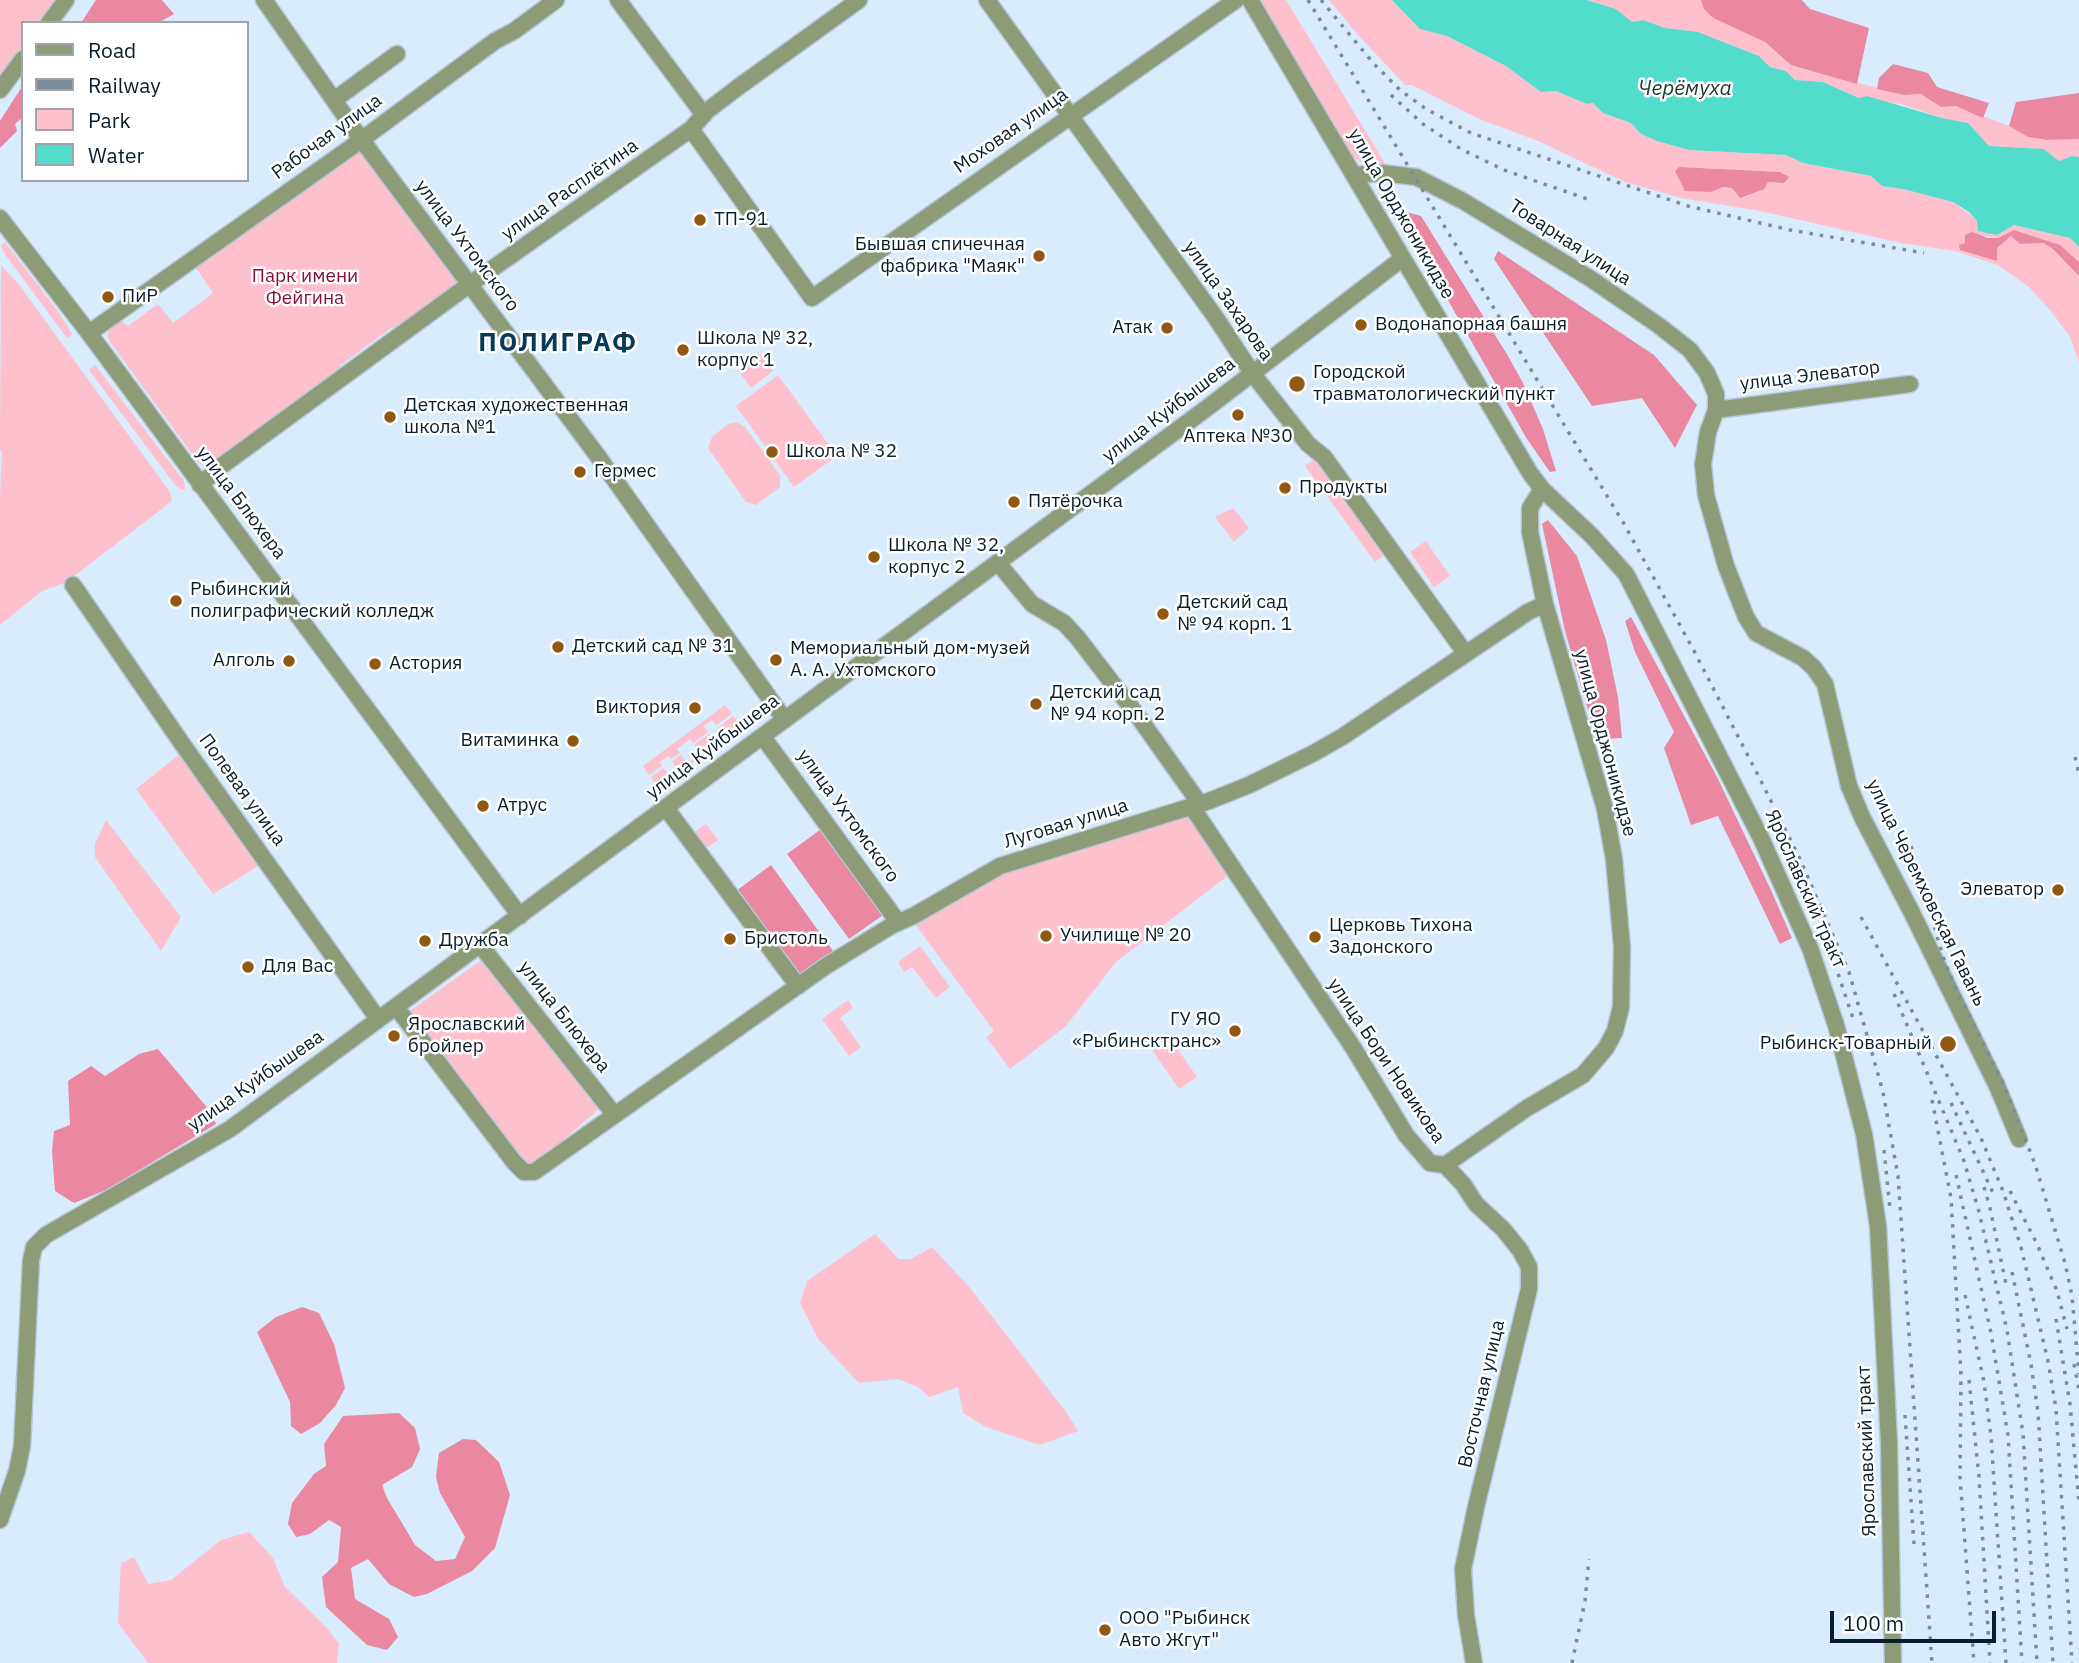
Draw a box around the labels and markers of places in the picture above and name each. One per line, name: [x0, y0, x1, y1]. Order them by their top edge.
place label: ТП-91: [714, 209, 768, 231]
marker: ТП-91: [692, 212, 708, 228]
place label: Бывшая спичечная фабрика "Маяк": [855, 234, 1025, 278]
marker: Бывшая спичечная фабрика "Маяк": [1031, 248, 1047, 264]
place label: ПиР: [122, 286, 158, 308]
marker: ПиР: [100, 289, 116, 305]
place label: Водонапорная башня: [1375, 314, 1567, 336]
place label: Атак: [1112, 317, 1153, 339]
marker: Водонапорная башня: [1353, 317, 1369, 333]
marker: Атак: [1159, 320, 1175, 336]
place label: Школа № 32, корпус 1: [697, 328, 813, 372]
marker: Школа № 32, корпус 1: [675, 342, 691, 358]
place label: Городской травматологический пункт: [1313, 362, 1555, 406]
marker: Городской травматологический пункт: [1287, 374, 1307, 394]
place label: Детская художественная школа №1: [404, 395, 629, 439]
marker: Аптека №30: [1230, 407, 1246, 423]
marker: Детская художественная школа №1: [382, 409, 398, 425]
place label: Аптека №30: [1183, 426, 1293, 448]
place label: Школа № 32: [786, 441, 897, 463]
marker: Школа № 32: [764, 444, 780, 460]
place label: Гермес: [594, 461, 656, 483]
marker: Гермес: [572, 464, 588, 480]
place label: Продукты: [1299, 477, 1388, 499]
marker: Продукты: [1277, 480, 1293, 496]
place label: Пятёрочка: [1028, 491, 1123, 513]
marker: Пятёрочка: [1006, 494, 1022, 510]
place label: Школа № 32, корпус 2: [888, 535, 1004, 579]
marker: Школа № 32, корпус 2: [866, 549, 882, 565]
place label: Рыбинский полиграфический колледж: [190, 579, 434, 623]
place label: Детский сад № 94 корп. 1: [1177, 592, 1292, 636]
marker: Рыбинский полиграфический колледж: [168, 593, 184, 609]
marker: Детский сад № 94 корп. 1: [1155, 606, 1171, 622]
place label: Детский сад № 31: [572, 636, 734, 658]
place label: Мемориальный дом-музей А. А. Ухтомского: [790, 638, 1030, 682]
marker: Детский сад № 31: [550, 639, 566, 655]
place label: Алголь: [213, 650, 275, 672]
marker: Мемориальный дом-музей А. А. Ухтомского: [768, 652, 784, 668]
marker: Алголь: [281, 653, 297, 669]
place label: Астория: [389, 653, 463, 675]
marker: Астория: [367, 656, 383, 672]
place label: Детский сад № 94 корп. 2: [1050, 682, 1165, 726]
marker: Детский сад № 94 корп. 2: [1028, 696, 1044, 712]
place label: Виктория: [595, 697, 681, 719]
marker: Виктория: [687, 700, 703, 716]
place label: Витаминка: [461, 730, 559, 752]
marker: Витаминка: [565, 733, 581, 749]
place label: Атрус: [497, 795, 547, 817]
marker: Атрус: [475, 798, 491, 814]
place label: Элеватор: [1960, 879, 2044, 901]
marker: Элеватор: [2050, 882, 2066, 898]
place label: Церковь Тихона Задонского: [1329, 915, 1473, 959]
place label: Училище № 20: [1060, 925, 1191, 947]
place label: Бристоль: [744, 928, 828, 950]
marker: Училище № 20: [1038, 928, 1054, 944]
marker: Церковь Тихона Задонского: [1307, 929, 1323, 945]
place label: Дружба: [439, 930, 509, 952]
marker: Бристоль: [722, 931, 738, 947]
marker: Дружба: [417, 933, 433, 949]
place label: Для Вас: [262, 956, 333, 978]
marker: Для Вас: [240, 959, 256, 975]
place label: ГУ ЯО «Рыбинсктранс»: [1072, 1009, 1221, 1053]
place label: Ярославский бройлер: [408, 1014, 525, 1058]
marker: ГУ ЯО «Рыбинсктранс»: [1227, 1023, 1243, 1039]
marker: Ярославский бройлер: [386, 1028, 402, 1044]
place label: Рыбинск-Товарный: [1760, 1033, 1932, 1055]
marker: Рыбинск-Товарный: [1938, 1034, 1958, 1054]
place label: ООО "Рыбинск Авто Жгут": [1119, 1608, 1250, 1652]
marker: ООО "Рыбинск Авто Жгут": [1097, 1622, 1113, 1638]

